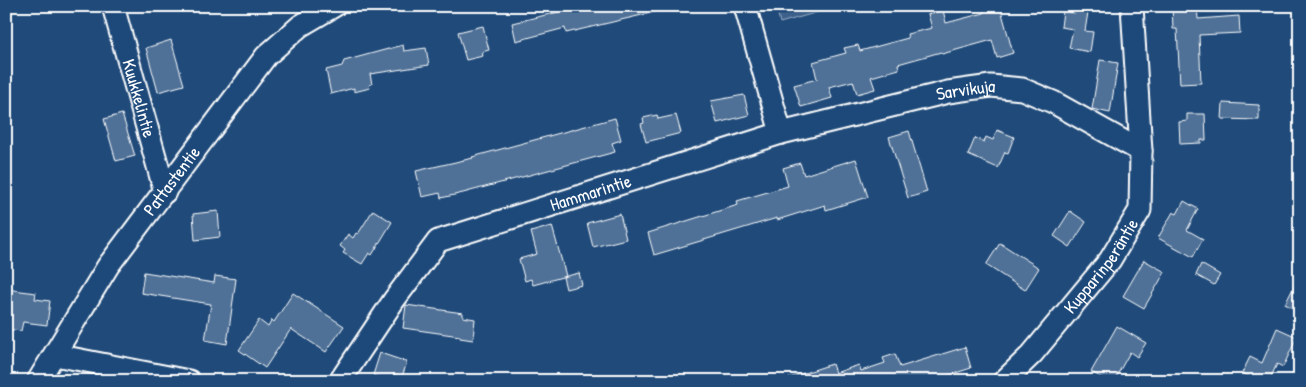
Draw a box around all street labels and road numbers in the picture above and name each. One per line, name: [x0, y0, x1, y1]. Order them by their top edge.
street label: Kuukkelintie: [116, 56, 162, 140]
street label: Sarvikuja: [934, 73, 997, 106]
street label: Pattastentie: [137, 141, 206, 221]
street label: Hammarintie: [547, 168, 634, 217]
street label: Kupparinperäntie: [1058, 214, 1144, 319]

